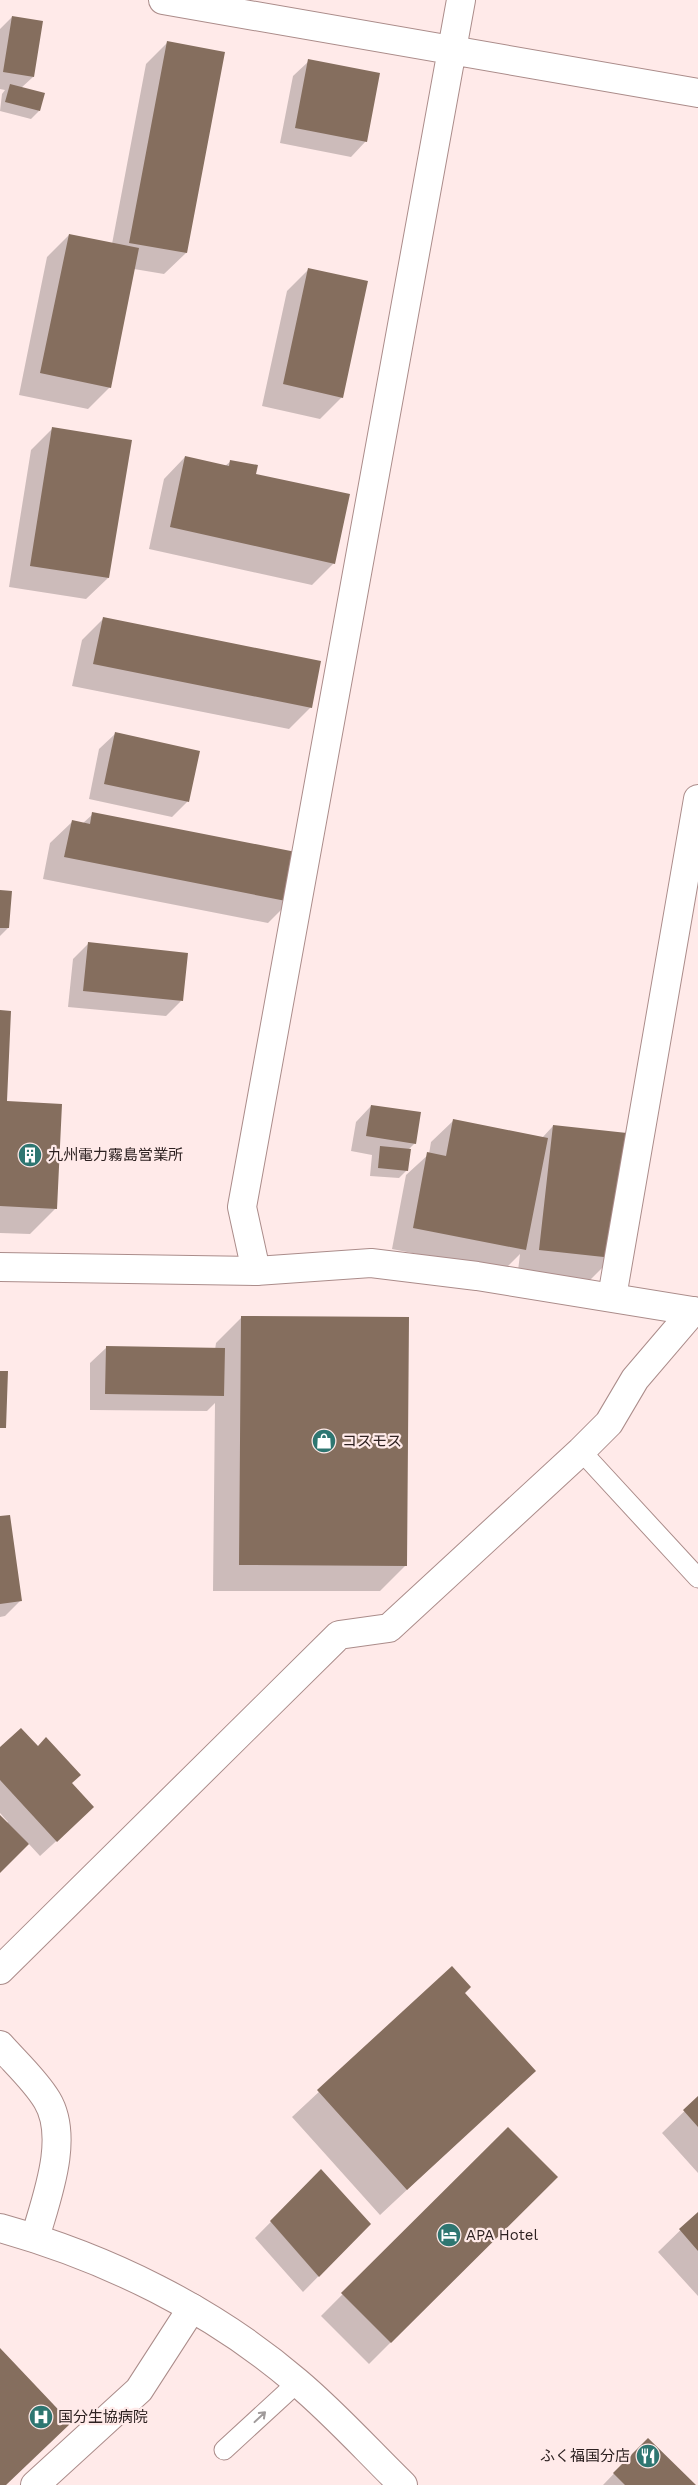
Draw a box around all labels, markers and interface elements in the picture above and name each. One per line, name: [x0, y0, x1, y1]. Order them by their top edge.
building icon: 九州電力霧島営業所: [17, 1142, 43, 1168]
place label: 九州電力霧島営業所: [48, 1146, 183, 1164]
shop icon: コスモス: [311, 1428, 337, 1454]
place label: コスモス: [342, 1432, 402, 1450]
hotel icon: APA Hotel: [436, 2222, 462, 2248]
place label: APA Hotel: [466, 2226, 538, 2244]
hospital icon: 国分生協病院: [28, 2404, 54, 2430]
place label: 国分生協病院: [58, 2408, 148, 2426]
one-way arrow: [253, 2412, 266, 2423]
restaurant icon: ふく福国分店: [635, 2443, 661, 2469]
place label: ふく福国分店: [540, 2447, 630, 2465]

